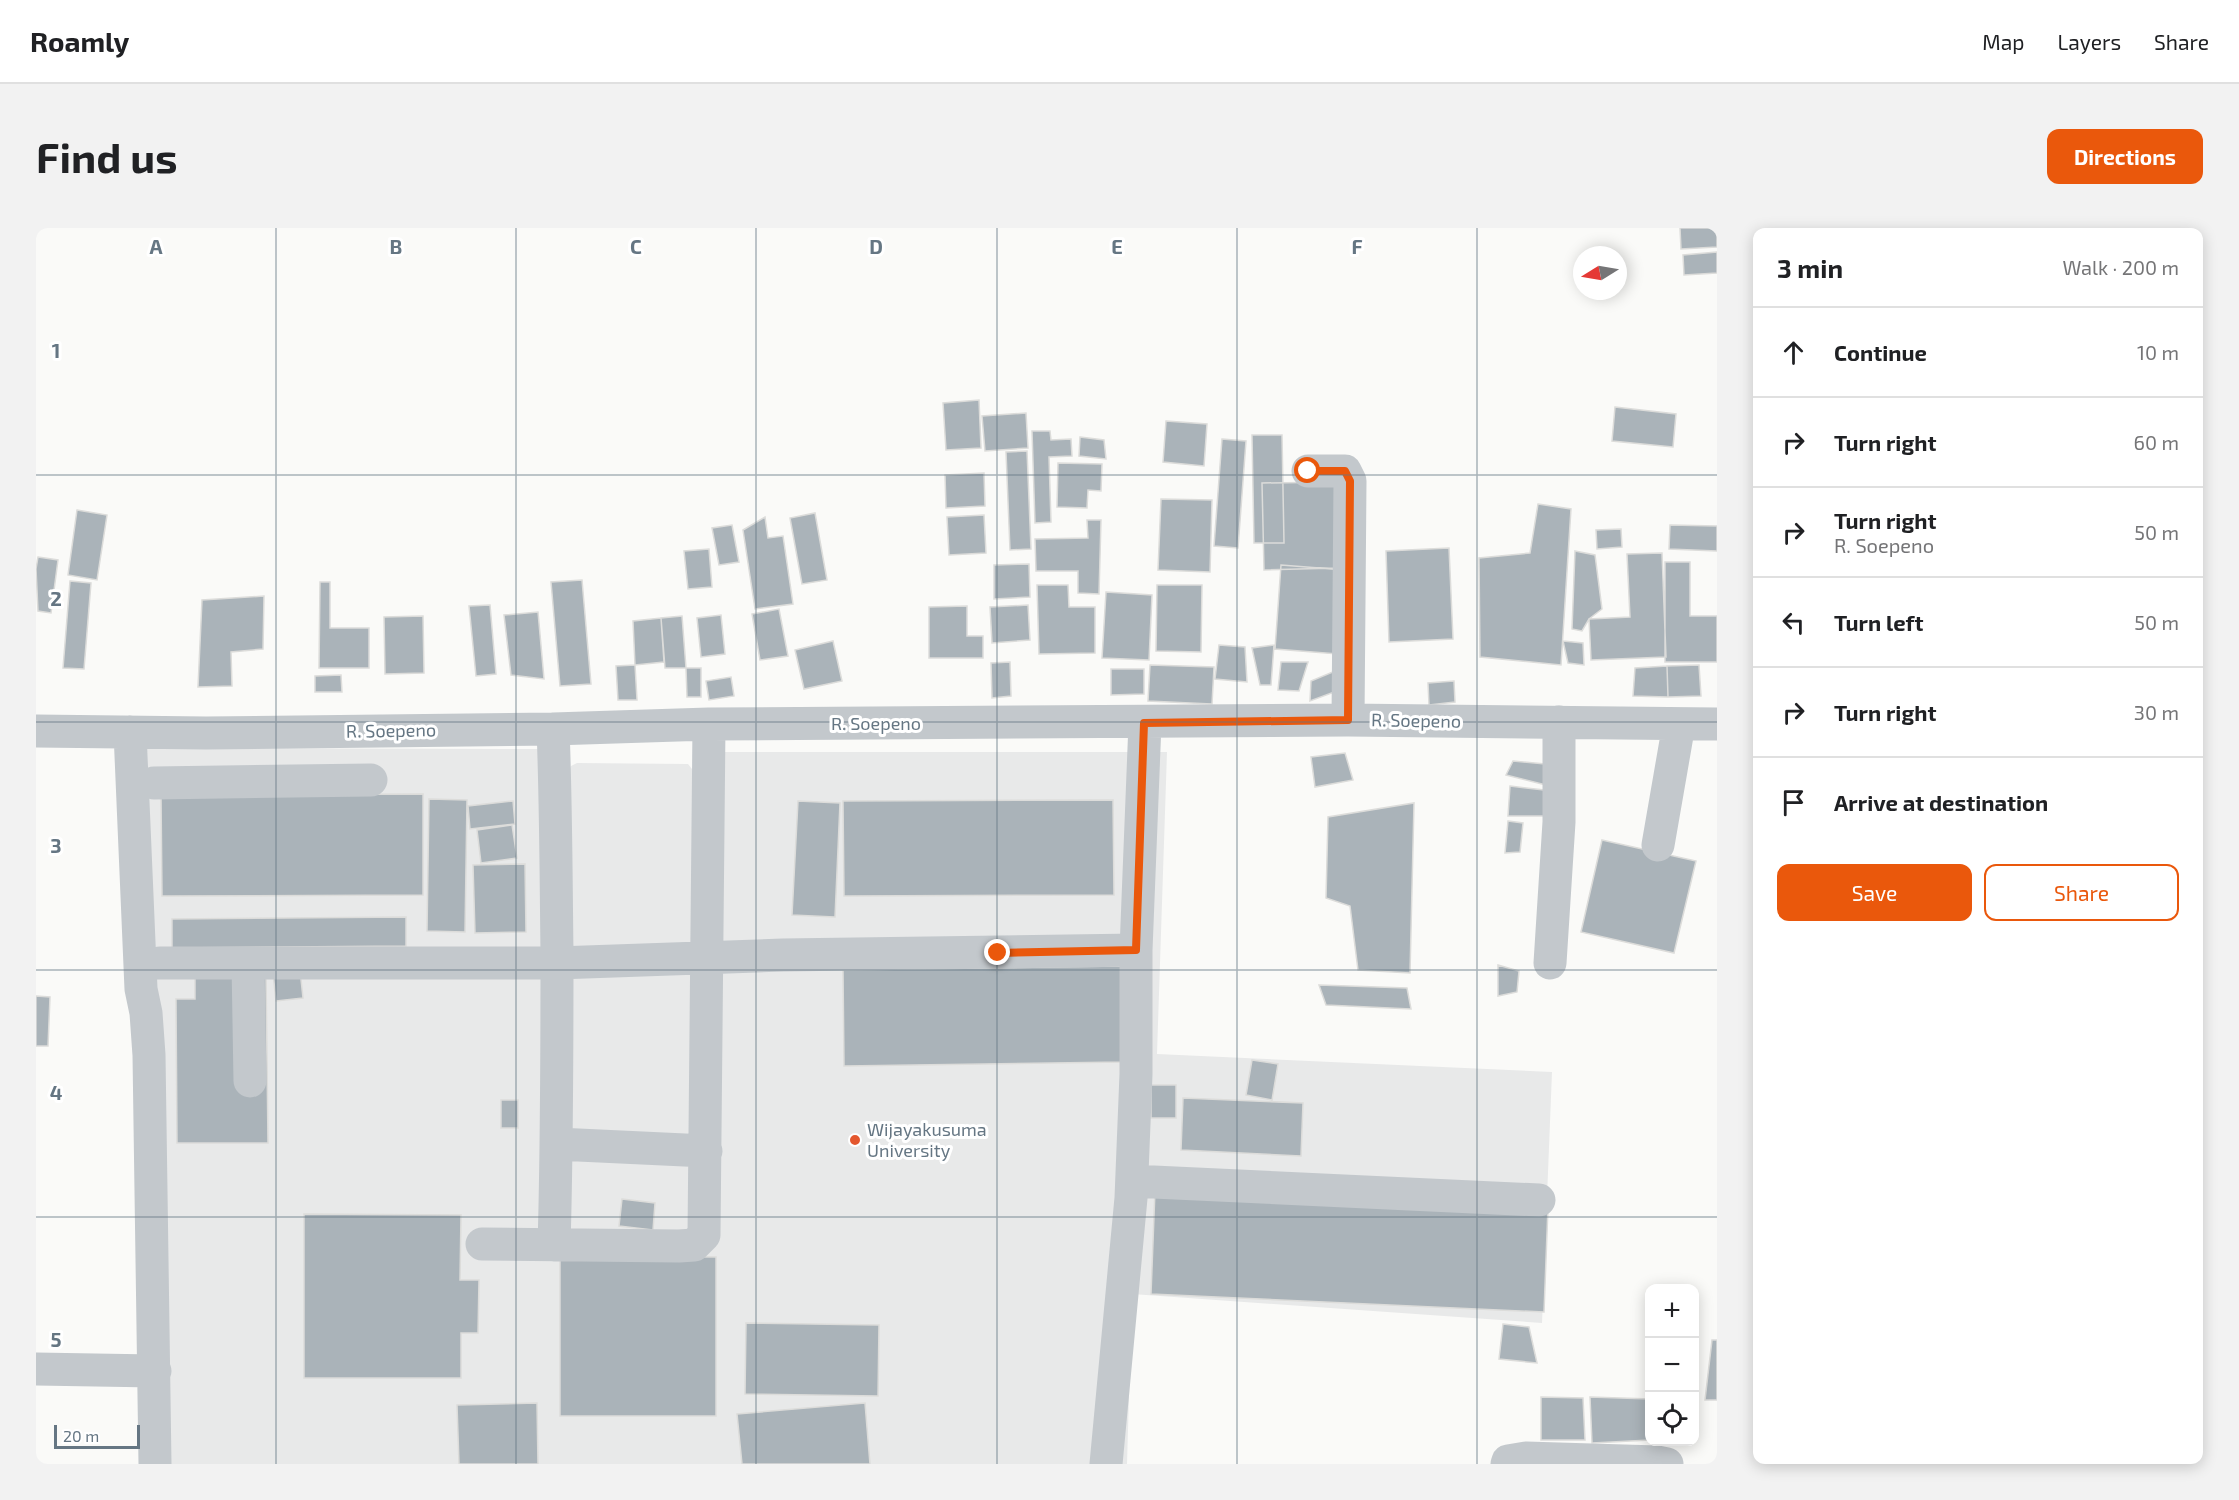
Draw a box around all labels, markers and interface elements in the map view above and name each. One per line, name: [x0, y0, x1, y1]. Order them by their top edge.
text: Roamly: [30, 24, 129, 58]
text: Map: [1982, 29, 2024, 54]
text: Layers: [2057, 29, 2121, 54]
text: Share: [2154, 29, 2209, 54]
button: Directions: [2047, 129, 2203, 184]
text: Find us: [36, 131, 178, 181]
text: A: [149, 234, 163, 258]
text: B: [390, 234, 402, 258]
text: C: [630, 234, 642, 258]
text: D: [869, 234, 883, 258]
text: E: [1111, 234, 1123, 258]
text: F: [1351, 234, 1363, 258]
north arrow: [1573, 246, 1627, 300]
text: 3 min: [1777, 252, 1843, 283]
text: Walk · 200 m: [2062, 255, 2179, 279]
icon: ahead: [1777, 336, 1810, 369]
text: 1: [52, 338, 60, 362]
text: Continue: [1834, 339, 1927, 365]
text: 10 m: [2137, 340, 2179, 364]
icon: right: [1777, 426, 1810, 459]
text: Turn right: [1834, 429, 1936, 455]
text: 60 m: [2134, 430, 2179, 454]
route start: [1294, 457, 1320, 483]
text: Turn right: [1834, 507, 1936, 533]
icon: right: [1777, 516, 1810, 549]
text: 50 m: [2134, 520, 2179, 544]
text: R. Soepeno: [1834, 533, 1934, 557]
text: 2: [50, 586, 62, 610]
icon: left: [1777, 606, 1810, 639]
text: Turn left: [1834, 609, 1923, 635]
text: 50 m: [2134, 610, 2179, 634]
icon: right: [1777, 696, 1810, 729]
text: Turn right: [1834, 699, 1936, 725]
text: 30 m: [2134, 700, 2179, 724]
street label: R. Soepeno: [1371, 708, 1461, 732]
street label: R. Soepeno: [831, 712, 921, 734]
street label: R. Soepeno: [346, 718, 436, 742]
icon: arrive: [1777, 786, 1810, 819]
text: Arrive at destination: [1834, 789, 2048, 815]
text: 3: [50, 833, 62, 857]
button: Save: [1777, 864, 1972, 921]
button: Share: [1984, 864, 2179, 921]
route end: [984, 939, 1010, 965]
text: 4: [50, 1080, 63, 1104]
place label: Wijayakusuma University: [867, 1118, 987, 1161]
marker: Wijayakusuma University: [848, 1133, 862, 1147]
map controls: [1645, 1284, 1699, 1446]
button: +: [1645, 1284, 1699, 1338]
text: 5: [50, 1327, 62, 1351]
button: −: [1645, 1338, 1699, 1392]
button: locate: [1645, 1392, 1699, 1446]
scale bar: [54, 1422, 140, 1450]
text: 20 m: [63, 1426, 99, 1445]

